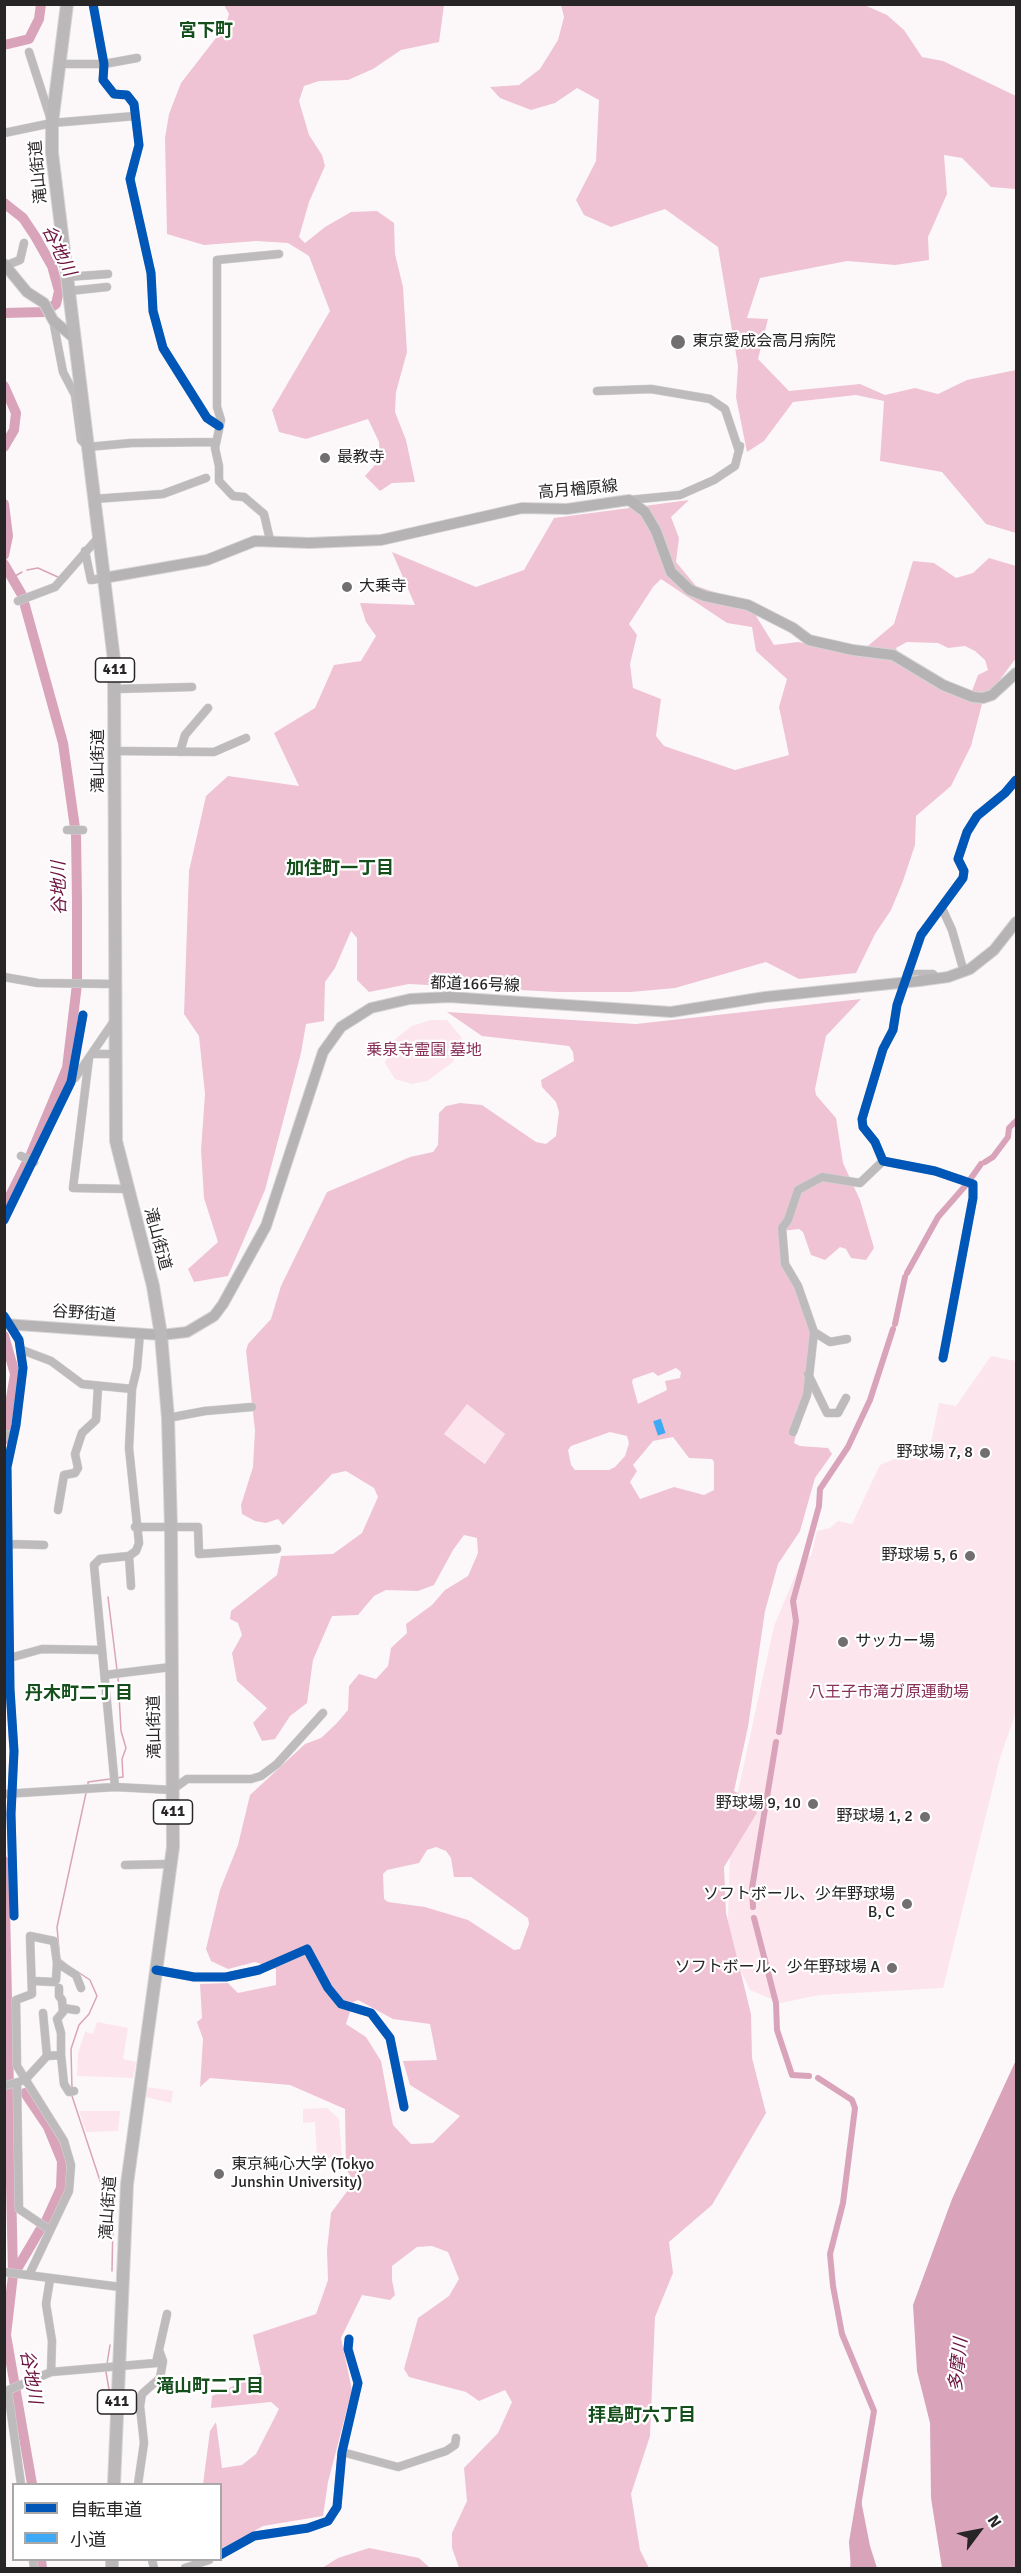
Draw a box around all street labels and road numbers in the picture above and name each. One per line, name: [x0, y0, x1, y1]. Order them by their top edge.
street label: 滝山街道: [27, 139, 51, 205]
street label: 高月楢原線: [537, 477, 619, 503]
road number: 411: [96, 658, 134, 682]
street label: 滝山街道: [89, 729, 109, 793]
street label: 都道166号線: [430, 974, 520, 996]
street label: 滝山街道: [139, 1206, 175, 1272]
street label: 谷野街道: [51, 1302, 117, 1326]
street label: 滝山街道: [145, 1695, 165, 1759]
road number: 411: [154, 1800, 192, 1824]
street label: 滝山街道: [97, 2175, 121, 2241]
road number: 411: [98, 2390, 136, 2414]

